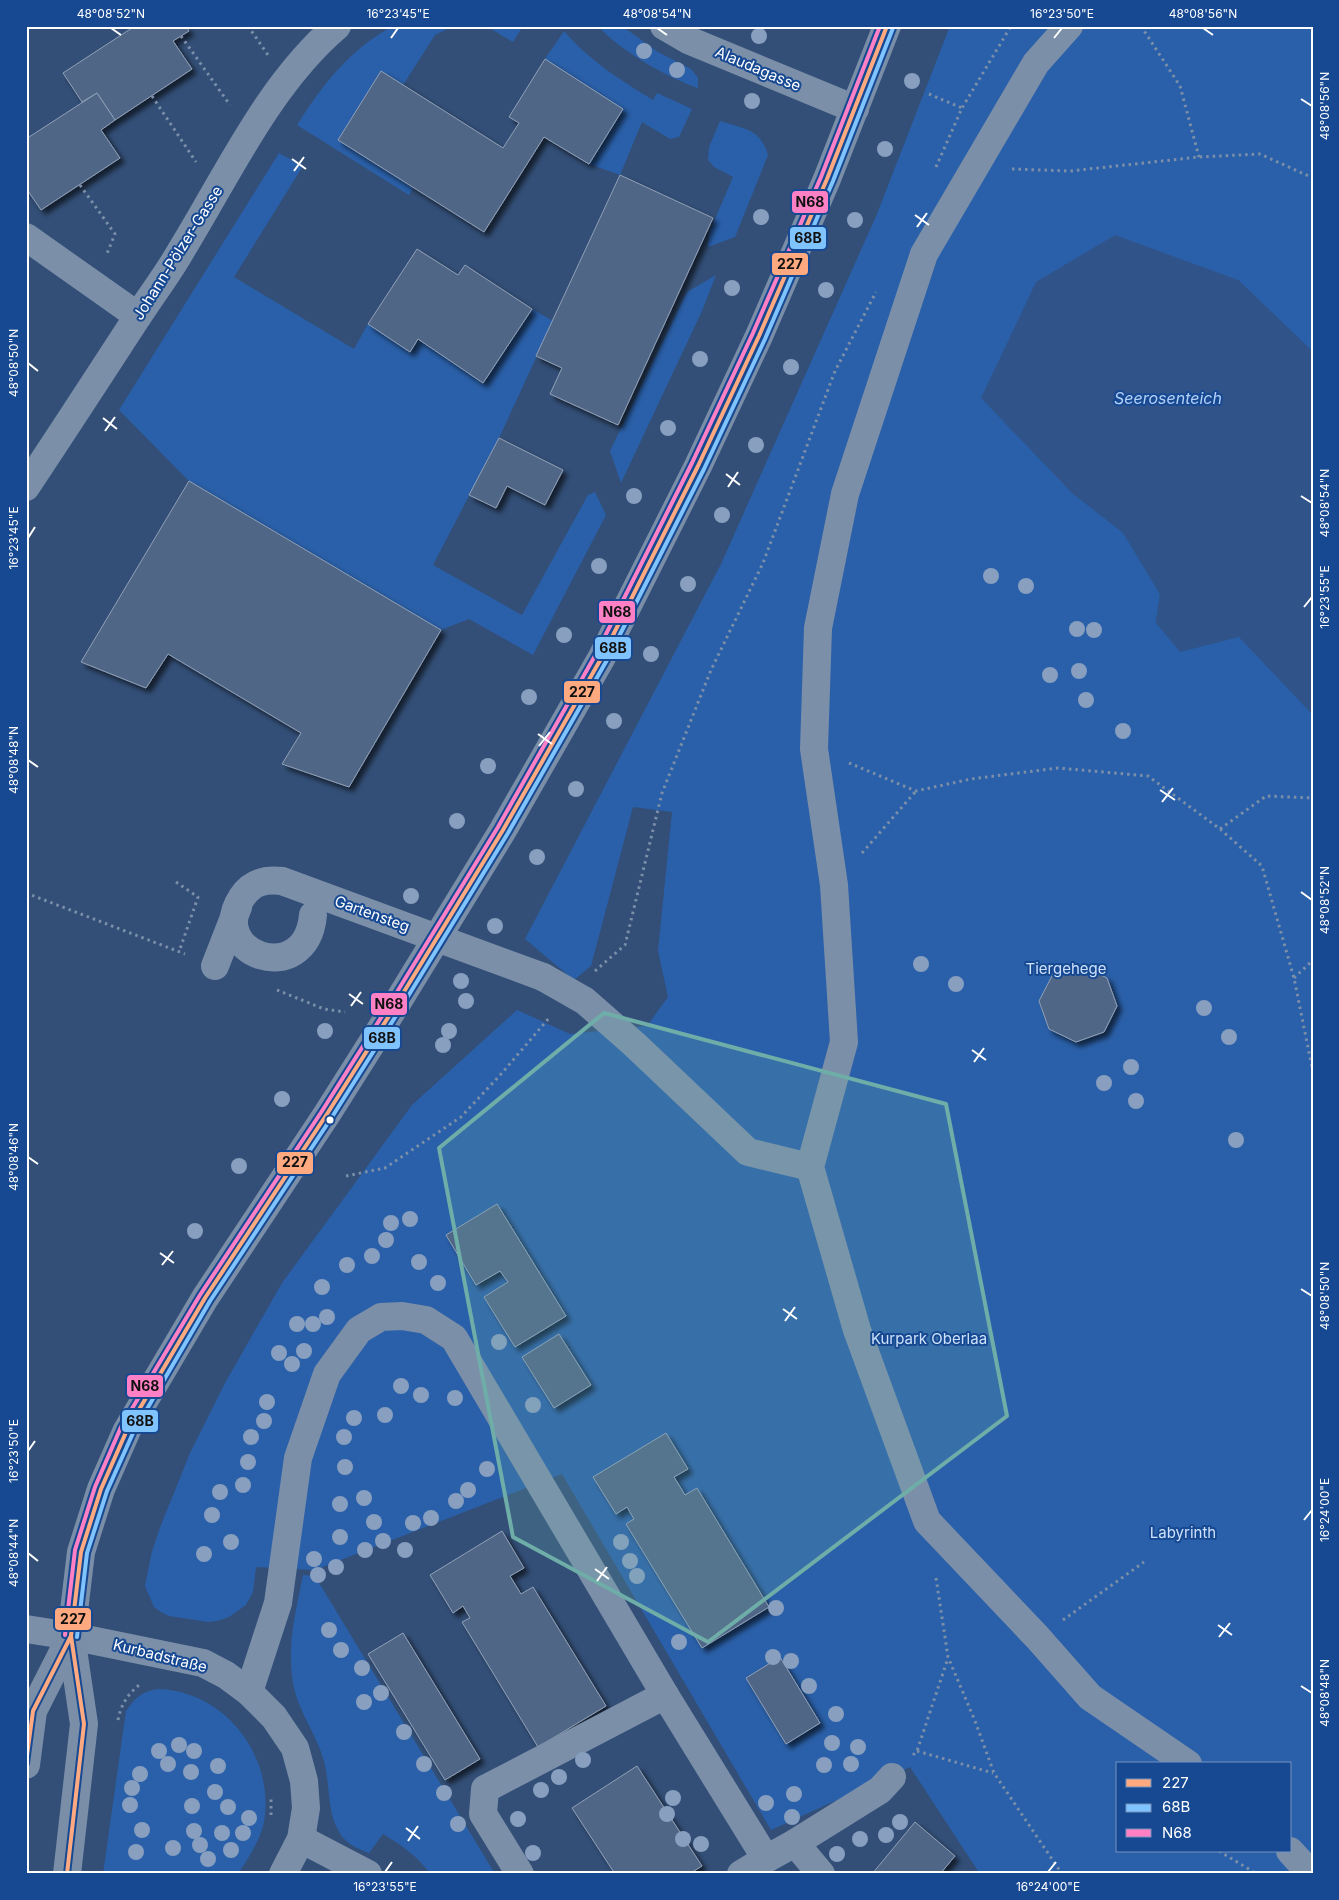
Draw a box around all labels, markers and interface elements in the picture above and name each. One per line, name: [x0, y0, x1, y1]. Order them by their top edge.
text: 48°08'52"N: [77, 6, 145, 21]
text: 16°23'45"E: [366, 6, 430, 21]
text: 48°08'54"N: [623, 6, 691, 21]
text: 16°23'50"E: [1030, 6, 1094, 21]
text: 48°08'56"N: [1169, 6, 1237, 21]
street label: Alaudagasse: [713, 42, 804, 95]
text: 48°08'56"N: [1317, 72, 1332, 140]
street label: Johann-Pölzer-Gasse: [129, 182, 227, 323]
line badge: N68: [791, 190, 829, 214]
text: N68: [796, 193, 824, 210]
line badge: 68B: [789, 226, 827, 250]
text: 68B: [794, 229, 822, 246]
line badge: 227: [771, 252, 809, 276]
text: 227: [777, 255, 803, 272]
text: 48°08'50"N: [6, 329, 21, 397]
water label: Seerosenteich: [1114, 388, 1222, 408]
text: 48°08'54"N: [1317, 469, 1332, 537]
text: 16°23'45"E: [6, 506, 21, 570]
text: 16°23'55"E: [1317, 565, 1332, 629]
line badge: N68: [598, 600, 636, 624]
text: N68: [603, 603, 631, 620]
line badge: 68B: [594, 636, 632, 660]
text: 68B: [599, 639, 627, 656]
line badge: 227: [563, 680, 601, 704]
text: 227: [569, 683, 595, 700]
text: 48°08'48"N: [6, 726, 21, 794]
text: 48°08'52"N: [1317, 866, 1332, 934]
street label: Gartensteg: [332, 891, 412, 936]
park label: Tiergehege: [1026, 959, 1106, 978]
line badge: N68: [370, 992, 408, 1016]
text: N68: [375, 995, 403, 1012]
line badge: 68B: [363, 1026, 401, 1050]
text: 68B: [368, 1029, 396, 1046]
unlabelled marker: [325, 1115, 335, 1125]
text: 48°08'46"N: [6, 1123, 21, 1191]
line badge: 227: [276, 1151, 314, 1175]
text: 227: [282, 1153, 308, 1170]
text: 48°08'50"N: [1317, 1262, 1332, 1330]
park label: Kurpark Oberlaa: [871, 1329, 987, 1348]
line badge: N68: [126, 1374, 164, 1398]
text: N68: [131, 1377, 159, 1394]
line badge: 68B: [121, 1409, 159, 1433]
text: 68B: [126, 1412, 154, 1429]
text: 16°23'50"E: [6, 1419, 21, 1483]
text: 16°24'00"E: [1317, 1478, 1332, 1542]
text: 48°08'44"N: [6, 1519, 21, 1587]
park label: Labyrinth: [1150, 1523, 1216, 1542]
line badge: 227: [54, 1607, 92, 1631]
text: 227: [60, 1610, 86, 1627]
street label: Kurbadstraße: [111, 1635, 209, 1676]
text: 48°08'48"N: [1317, 1659, 1332, 1727]
legend: [1116, 1762, 1292, 1852]
text: 227: [1162, 1773, 1189, 1792]
text: 68B: [1162, 1797, 1190, 1816]
text: N68: [1162, 1823, 1192, 1842]
text: 16°23'55"E: [353, 1879, 417, 1894]
text: 16°24'00"E: [1016, 1879, 1080, 1894]

